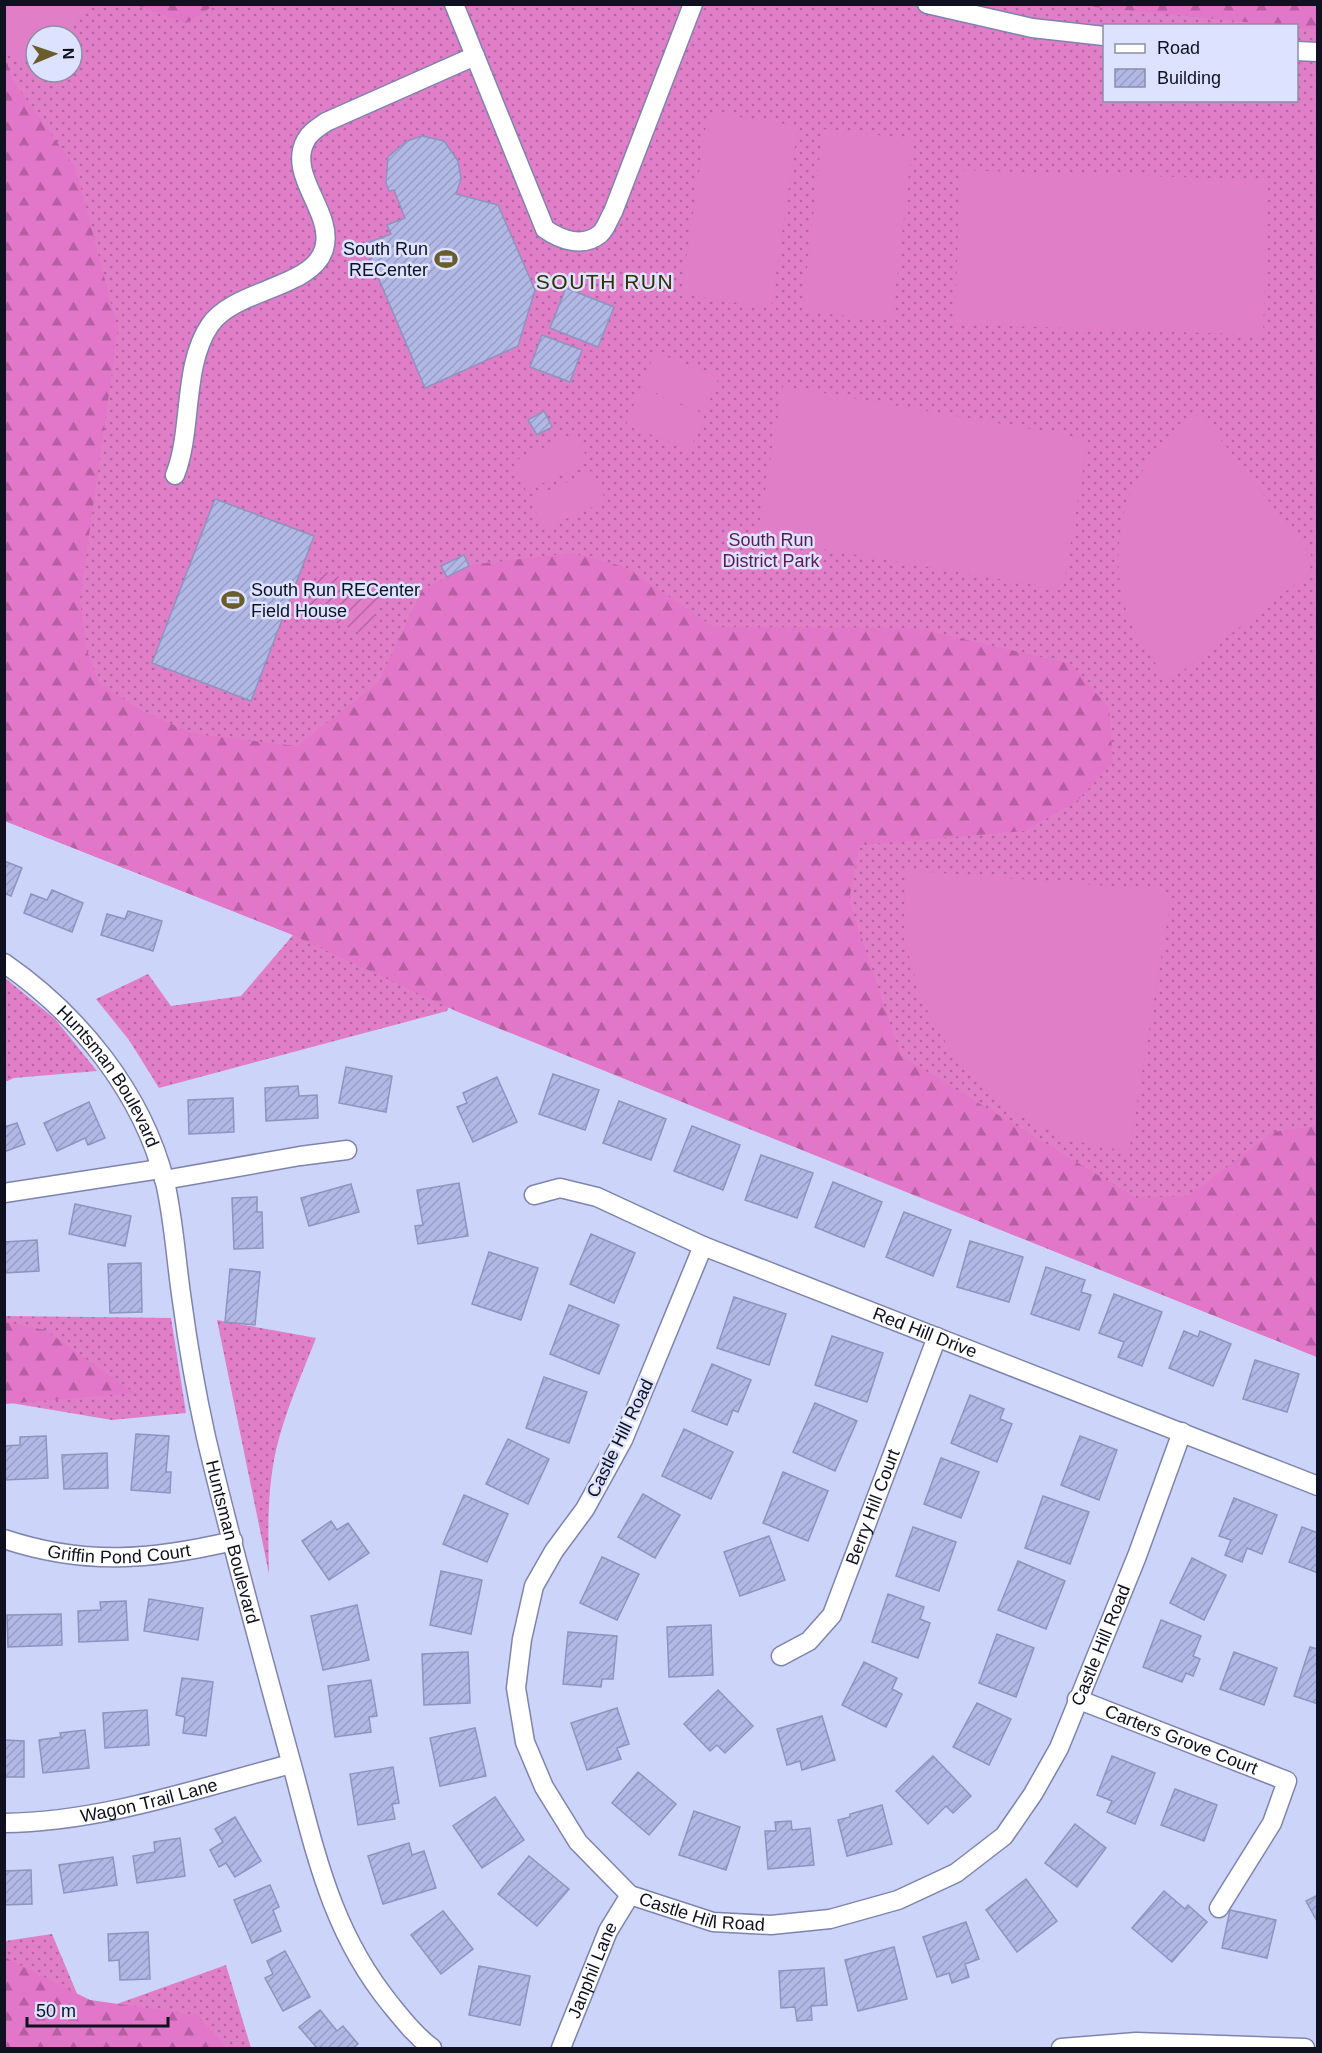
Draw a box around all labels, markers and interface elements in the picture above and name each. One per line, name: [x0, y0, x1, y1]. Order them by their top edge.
north arrow: [24, 24, 84, 84]
legend: [1103, 24, 1298, 102]
text: Road: [1157, 38, 1200, 58]
text: N: [60, 47, 77, 60]
text: Building: [1157, 68, 1221, 88]
place label: South Run RECenter: [343, 239, 428, 280]
sports icon: South Run RECenter: [433, 246, 459, 272]
district label: SOUTH RUN: [536, 270, 674, 293]
park label: South Run District Park: [722, 530, 820, 571]
place label: South Run RECenter Field House: [251, 580, 420, 621]
sports icon: South Run RECenter Field House: [220, 587, 246, 613]
street label: Huntsman Boulevard: [53, 1001, 163, 1150]
street label: Red Hill Drive: [870, 1303, 980, 1362]
street label: Castle Hill Road: [583, 1376, 657, 1500]
street label: Berry Hill Court: [842, 1446, 904, 1568]
street label: Huntsman Boulevard: [202, 1458, 263, 1626]
street label: Griffin Pond Court: [46, 1540, 192, 1567]
street label: Castle Hill Road: [1067, 1582, 1134, 1709]
street label: Carters Grove Court: [1102, 1701, 1260, 1779]
street label: Wagon Trail Lane: [79, 1775, 220, 1826]
street label: Castle Hill Road: [637, 1889, 765, 1935]
street label: Janphil Lane: [564, 1918, 621, 2021]
scale bar: [27, 1990, 168, 2028]
text: 50 m: [36, 2001, 76, 2021]

